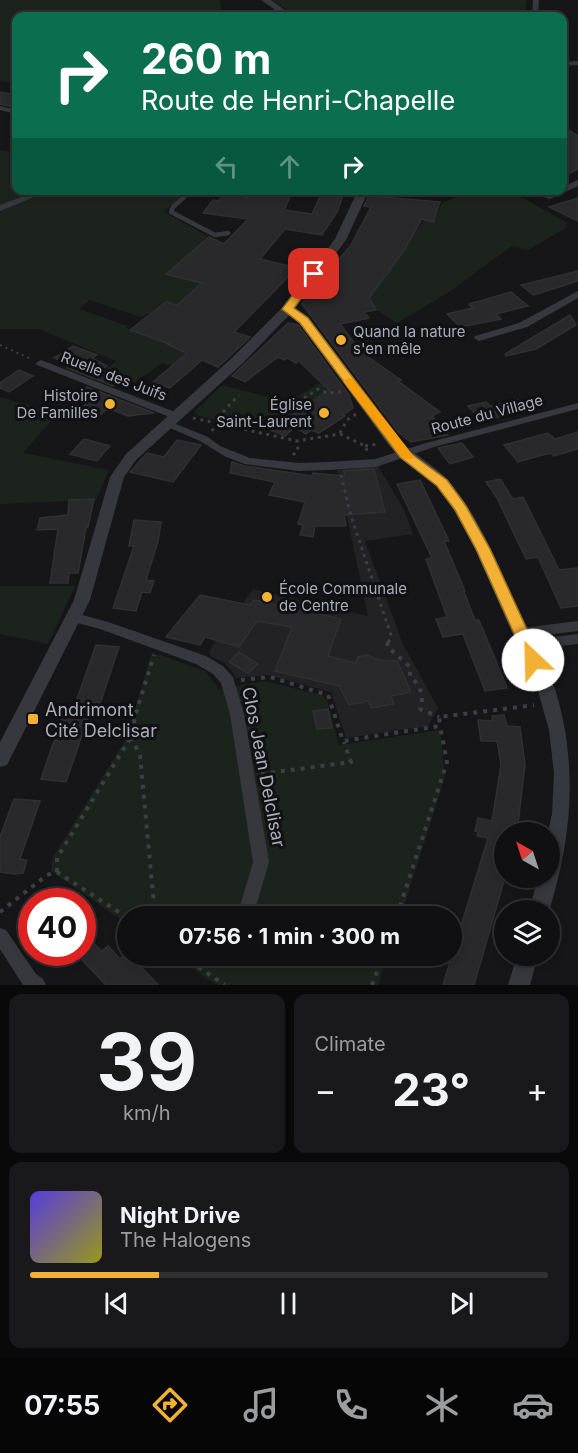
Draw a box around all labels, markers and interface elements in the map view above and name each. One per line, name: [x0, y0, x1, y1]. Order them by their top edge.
text: 260 m: [141, 33, 271, 84]
icon: right: [42, 36, 120, 114]
text: Route de Henri-Chapelle: [141, 84, 455, 117]
icon: left: [210, 150, 243, 183]
icon: ahead: [273, 150, 306, 183]
icon: right: [336, 150, 369, 183]
pin: [288, 248, 339, 299]
icon: arrive: [297, 257, 330, 290]
place label: Quand la nature s'en mêle: [353, 322, 466, 358]
marker: Quand la nature s'en mêle: [334, 333, 348, 347]
street label: Ruelle des Juifs: [58, 347, 170, 405]
place label: Histoire De Familles: [17, 386, 98, 422]
street label: Route du Village: [429, 390, 545, 438]
place label: Église Saint-Laurent: [216, 395, 312, 431]
marker: Histoire De Familles: [103, 397, 117, 411]
marker: Église Saint-Laurent: [317, 406, 331, 420]
place label: École Communale de Centre: [279, 579, 407, 615]
marker: École Communale de Centre: [260, 590, 274, 604]
position arrow: [501, 628, 565, 692]
street label: Clos Jean Delclisar: [238, 685, 290, 849]
place label: Andrimont Cité Delclisar: [45, 699, 157, 741]
marker: Andrimont Cité Delclisar: [26, 712, 40, 726]
north arrow: [494, 822, 560, 888]
map controls: [494, 822, 560, 966]
speed limit sign: 40: [18, 888, 96, 966]
button: layers: [494, 900, 560, 966]
text: 07:56 · 1 min · 300 m: [179, 923, 400, 949]
text: 39: [96, 1014, 197, 1109]
text: Climate: [315, 1032, 386, 1056]
text: 23°: [392, 1062, 470, 1117]
text: −: [315, 1070, 336, 1110]
text: +: [526, 1070, 548, 1110]
text: km/h: [123, 1101, 171, 1125]
text: Night Drive: [120, 1202, 240, 1228]
text: The Halogens: [120, 1228, 251, 1252]
icon: previous: [100, 1287, 133, 1320]
icon: pause: [272, 1287, 305, 1320]
icon: next: [445, 1287, 478, 1320]
icon: directions: [149, 1384, 191, 1426]
icon: music: [240, 1384, 282, 1426]
icon: phone: [330, 1384, 372, 1426]
icon: climate: [421, 1384, 463, 1426]
icon: car: [512, 1384, 554, 1426]
text: 07:55: [24, 1389, 100, 1422]

